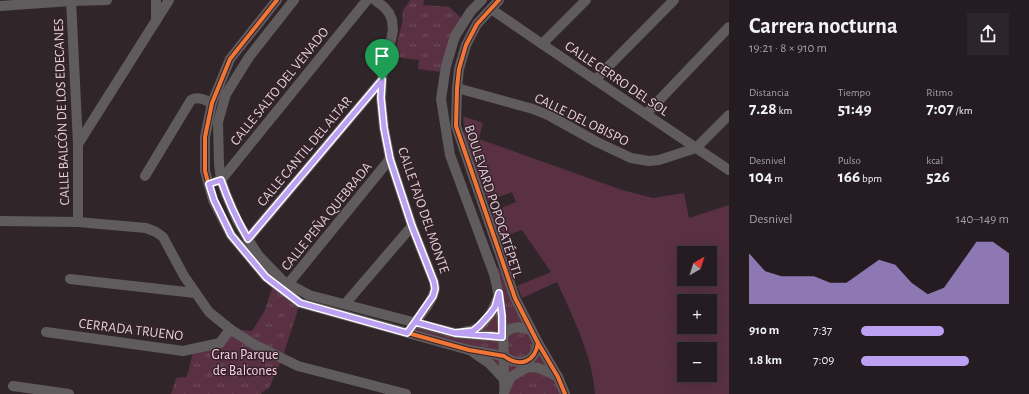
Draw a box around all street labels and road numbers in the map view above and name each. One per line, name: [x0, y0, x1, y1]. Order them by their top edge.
street label: CALLE BALCÓN DE LOS EDECANES: [49, 18, 72, 206]
street label: CALLE SALTO DEL VENADO: [228, 25, 332, 148]
street label: CALLE CERRO DEL SOL: [562, 39, 671, 119]
street label: CALLE DEL OBISPO: [532, 91, 631, 149]
street label: CALLE CANTIL DEL ALTAR: [255, 94, 355, 209]
street label: BOULEVARD POPOCATÉPETL: [462, 122, 527, 280]
street label: CALLE TAJO DEL MONTE: [395, 145, 451, 275]
street label: CALLE PEÑA QUEBRADA: [277, 159, 375, 273]
street label: CERRADA TRUENO: [78, 317, 184, 343]

